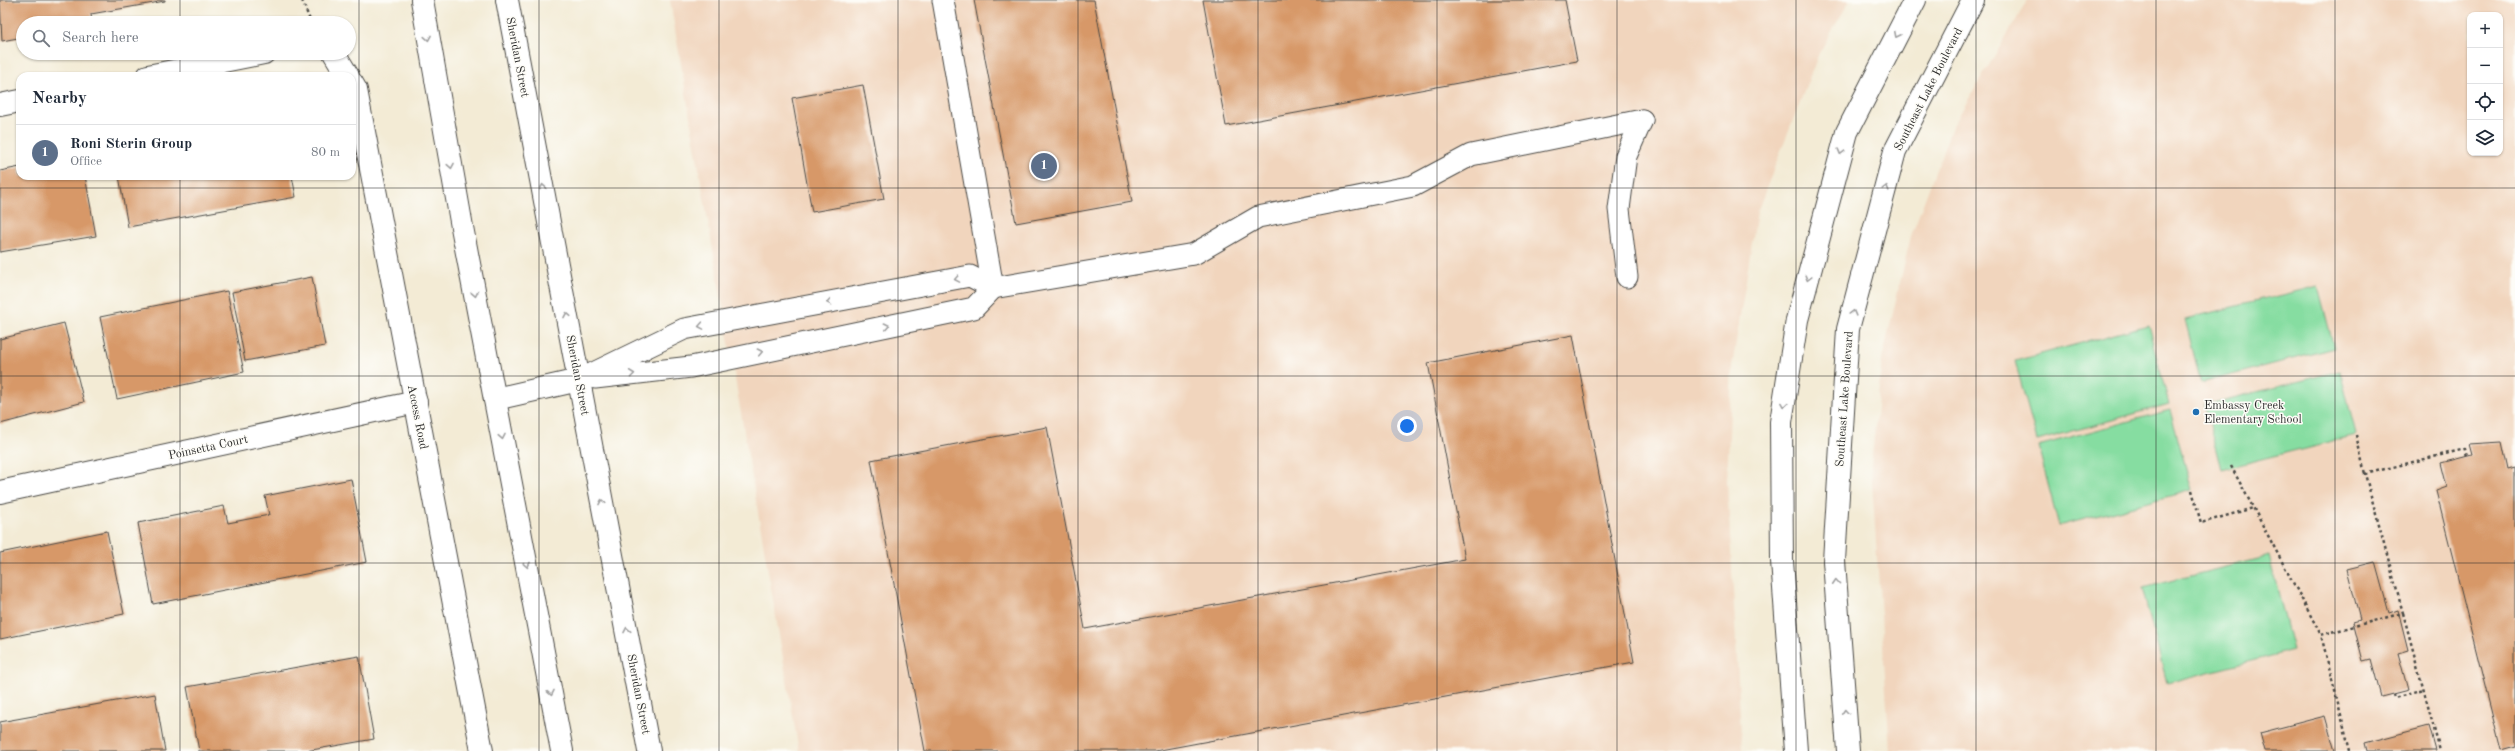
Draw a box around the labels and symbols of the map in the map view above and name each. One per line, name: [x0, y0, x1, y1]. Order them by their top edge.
street label: Sheridan Street: [503, 16, 531, 98]
street label: Southeast Lake Boulevard: [1893, 26, 1965, 153]
one-way arrow: [1894, 30, 1902, 38]
one-way arrow: [424, 35, 432, 42]
one-way arrow: [1838, 149, 1846, 155]
pin: 1: [1031, 151, 1057, 181]
one-way arrow: [446, 163, 455, 170]
one-way arrow: [539, 184, 547, 190]
one-way arrow: [1881, 185, 1889, 191]
one-way arrow: [954, 274, 960, 282]
one-way arrow: [1804, 274, 1813, 281]
one-way arrow: [470, 291, 479, 297]
one-way arrow: [826, 298, 832, 306]
one-way arrow: [1848, 310, 1856, 317]
one-way arrow: [563, 311, 572, 318]
one-way arrow: [698, 321, 704, 330]
one-way arrow: [884, 322, 890, 331]
street label: Southeast Lake Boulevard: [1834, 331, 1856, 467]
street label: Sheridan Street: [563, 334, 591, 416]
one-way arrow: [757, 349, 763, 357]
one-way arrow: [629, 370, 635, 379]
street label: Access Road: [405, 384, 429, 451]
place label: Embassy Creek Elementary School: [2204, 400, 2302, 426]
one-way arrow: [1780, 402, 1788, 408]
marker: Embassy Creek Elementary School: [2191, 407, 2201, 417]
your location: [1397, 416, 1417, 436]
street label: Poinsetta Court: [167, 434, 249, 462]
one-way arrow: [498, 434, 506, 441]
one-way arrow: [599, 499, 607, 506]
one-way arrow: [522, 562, 531, 568]
one-way arrow: [1831, 579, 1840, 585]
one-way arrow: [623, 627, 631, 633]
street label: Sheridan Street: [624, 653, 652, 735]
one-way arrow: [547, 690, 555, 696]
one-way arrow: [1841, 709, 1850, 715]

